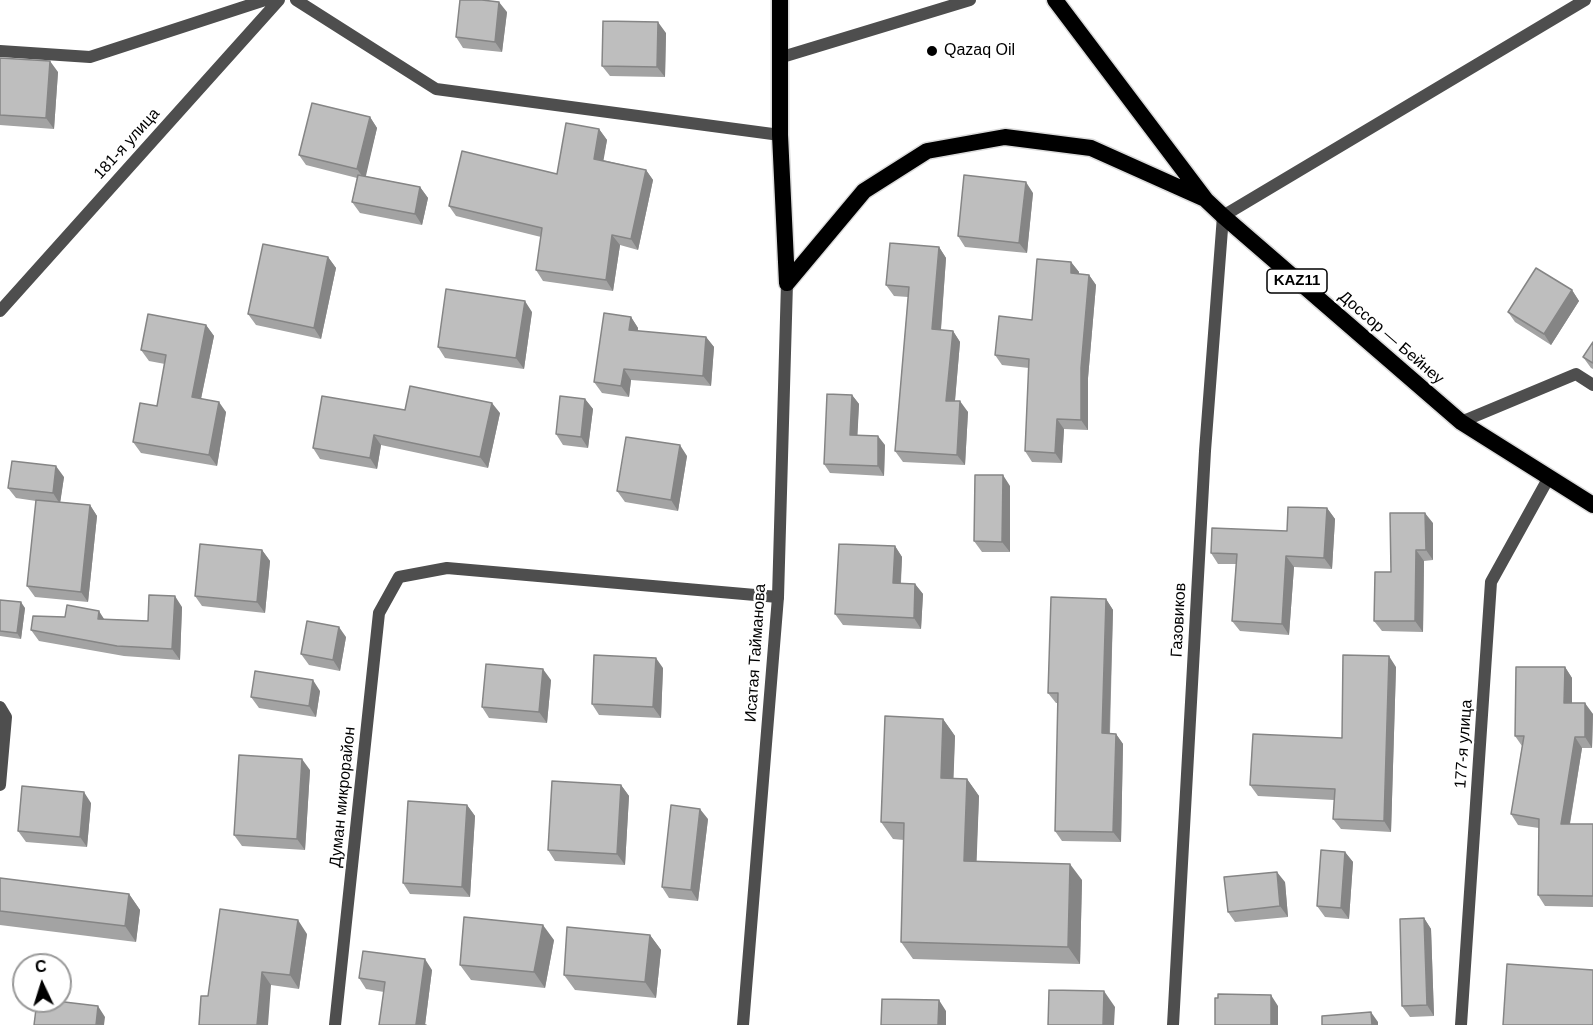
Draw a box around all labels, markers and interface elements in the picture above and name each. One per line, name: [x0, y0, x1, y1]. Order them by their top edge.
place label: Qazaq Oil: [944, 41, 1015, 61]
marker: Qazaq Oil: [925, 44, 939, 58]
street label: 181-я улица: [90, 104, 164, 184]
road number: KAZ11: [1267, 269, 1327, 293]
street label: Доссор — Бейнеу: [1335, 287, 1447, 389]
street label: Газовиков: [1167, 582, 1191, 658]
street label: Исатая Тайманова: [742, 583, 770, 723]
street label: 177-я улица: [1451, 699, 1477, 789]
street label: Думан микрорайон: [326, 726, 360, 868]
north arrow: [12, 953, 72, 1013]
text: С: [34, 958, 47, 975]

